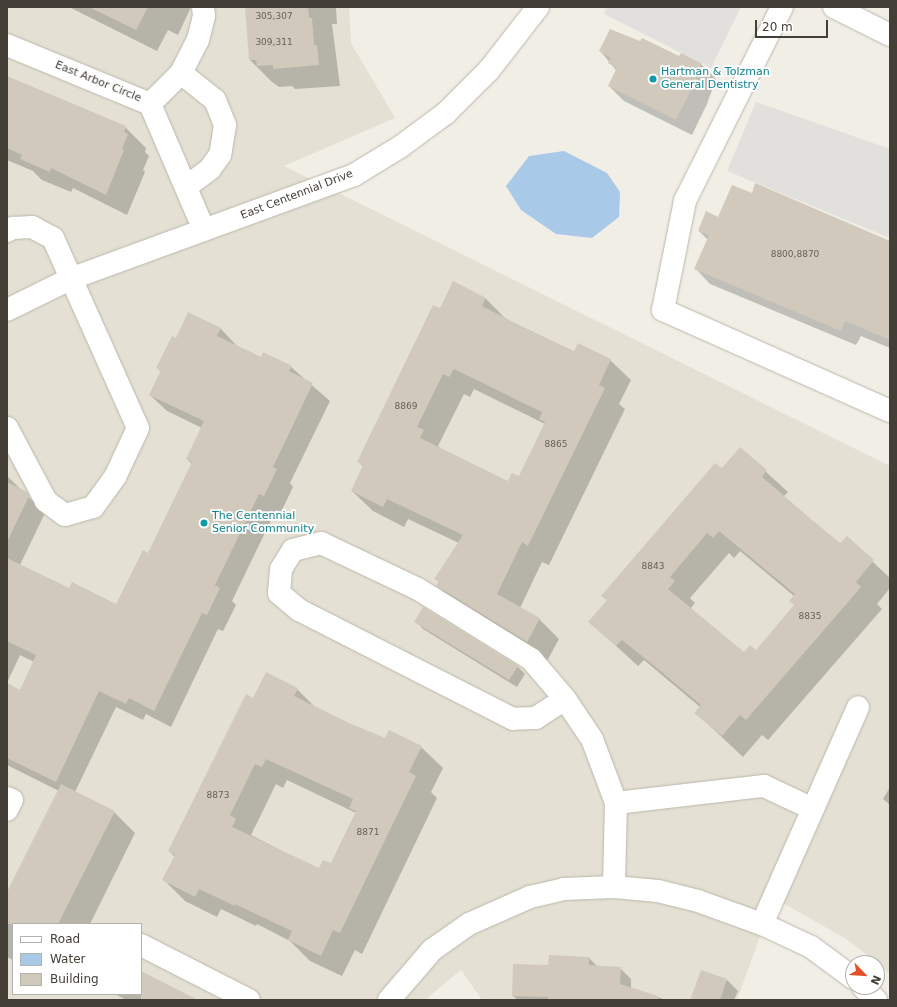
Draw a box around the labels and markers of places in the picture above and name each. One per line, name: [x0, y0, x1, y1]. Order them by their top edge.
place label: Hartman & Tolzman General Dentistry: [661, 66, 770, 92]
marker: Hartman & Tolzman General Dentistry: [648, 74, 658, 84]
place label: The Centennial Senior Community: [212, 510, 314, 536]
marker: The Centennial Senior Community: [199, 518, 209, 528]

